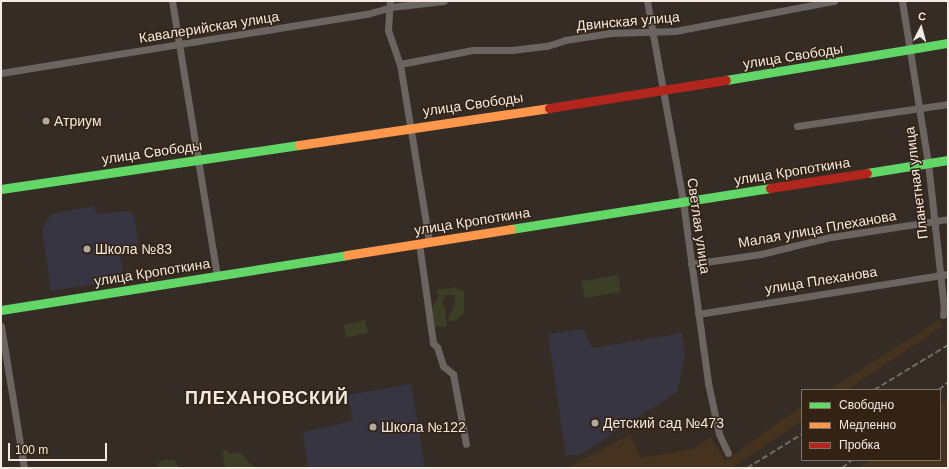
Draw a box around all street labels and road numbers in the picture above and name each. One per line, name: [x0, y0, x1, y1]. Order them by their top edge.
street label: Кавалерийская улица: [138, 8, 280, 46]
street label: Двинская улица: [576, 8, 680, 34]
street label: улица Свободы: [742, 40, 844, 72]
street label: улица Свободы: [422, 89, 524, 119]
street label: Планетная улица: [901, 126, 931, 240]
street label: улица Свободы: [101, 137, 203, 167]
street label: улица Кропоткина: [733, 154, 851, 188]
street label: Светлая улица: [684, 177, 714, 275]
street label: улица Кропоткина: [413, 204, 531, 238]
street label: Малая улица Плеханова: [737, 207, 897, 251]
street label: улица Кропоткина: [93, 255, 211, 289]
street label: улица Плеханова: [764, 263, 878, 297]

